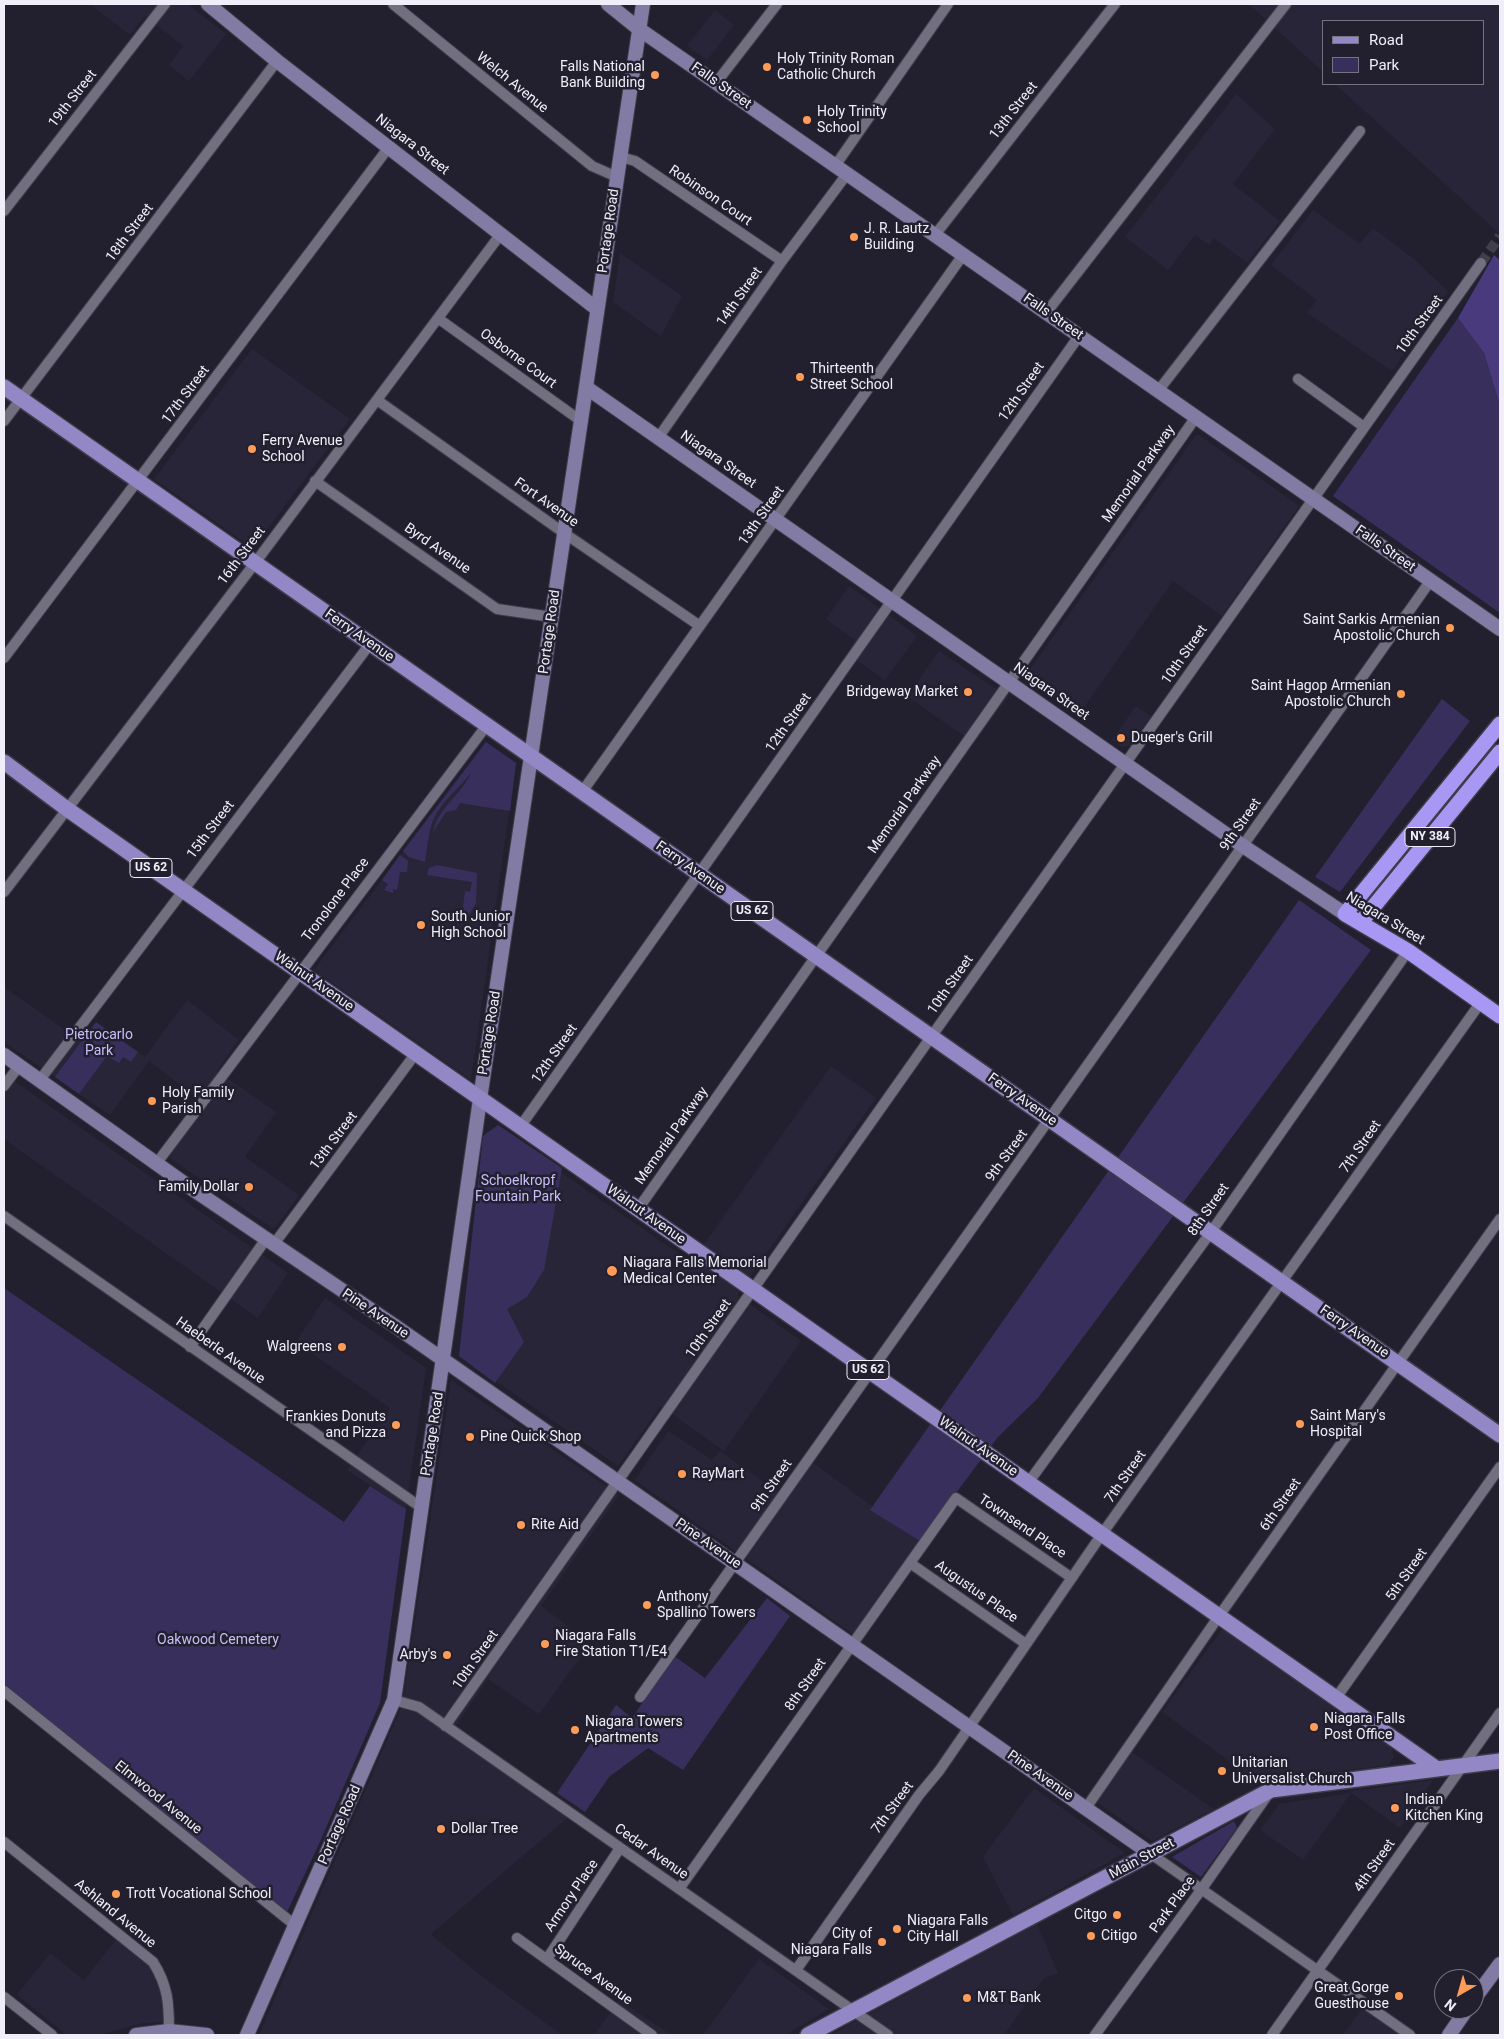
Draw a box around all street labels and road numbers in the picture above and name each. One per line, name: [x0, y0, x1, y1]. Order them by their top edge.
street label: Welch Avenue: [473, 49, 551, 117]
street label: Falls Street: [688, 59, 754, 113]
street label: 19th Street: [45, 67, 101, 131]
street label: 13th Street: [986, 79, 1042, 143]
street label: Niagara Street: [372, 111, 452, 179]
street label: Robinson Court: [665, 162, 755, 230]
street label: Portage Road: [595, 188, 623, 274]
street label: 18th Street: [103, 201, 157, 265]
street label: 14th Street: [713, 264, 767, 330]
street label: Falls Street: [1020, 290, 1086, 344]
street label: 10th Street: [1393, 292, 1447, 358]
street label: Osborne Court: [476, 326, 560, 392]
street label: 12th Street: [995, 359, 1049, 425]
street label: 17th Street: [159, 363, 213, 427]
street label: Memorial Parkway: [1099, 422, 1179, 526]
street label: Niagara Street: [677, 428, 759, 492]
street label: Fort Avenue: [511, 475, 581, 531]
street label: 13th Street: [735, 483, 789, 549]
street label: Byrd Avenue: [401, 520, 473, 578]
street label: Falls Street: [1352, 522, 1418, 576]
street label: 16th Street: [215, 524, 269, 588]
street label: Portage Road: [536, 589, 564, 675]
street label: Ferry Avenue: [321, 606, 397, 666]
street label: 10th Street: [1158, 622, 1212, 688]
street label: Niagara Street: [1010, 660, 1092, 724]
street label: 12th Street: [762, 690, 816, 756]
street label: Memorial Parkway: [865, 753, 945, 857]
street label: 9th Street: [1217, 795, 1265, 855]
street label: 15th Street: [184, 798, 238, 862]
road number: NY 384: [1405, 828, 1455, 846]
street label: Ferry Avenue: [652, 838, 728, 898]
street label: Tronolone Place: [299, 855, 373, 945]
road number: US 62: [130, 858, 172, 878]
street label: Niagara Street: [1343, 889, 1427, 949]
road number: US 62: [731, 901, 773, 920]
street label: Walnut Avenue: [271, 949, 357, 1015]
street label: 10th Street: [924, 952, 978, 1018]
street label: Portage Road: [475, 990, 505, 1076]
street label: 12th Street: [528, 1021, 582, 1087]
street label: Ferry Avenue: [984, 1070, 1060, 1130]
street label: Memorial Parkway: [632, 1084, 712, 1188]
street label: 13th Street: [307, 1109, 361, 1173]
street label: 7th Street: [1337, 1117, 1385, 1177]
street label: 9th Street: [982, 1127, 1032, 1185]
street label: 8th Street: [1185, 1180, 1233, 1240]
street label: Walnut Avenue: [603, 1182, 689, 1248]
street label: Pine Avenue: [339, 1286, 411, 1342]
street label: 10th Street: [682, 1296, 736, 1362]
street label: Ferry Avenue: [1316, 1302, 1392, 1362]
street label: Haeberle Avenue: [172, 1314, 268, 1388]
road number: US 62: [847, 1360, 889, 1380]
street label: Portage Road: [418, 1391, 448, 1477]
street label: Walnut Avenue: [935, 1414, 1021, 1480]
street label: 7th Street: [1102, 1447, 1150, 1507]
street label: 9th Street: [748, 1456, 796, 1516]
street label: 6th Street: [1257, 1475, 1305, 1535]
street label: Townsend Place: [975, 1491, 1069, 1563]
street label: Pine Avenue: [672, 1515, 744, 1573]
street label: 5th Street: [1383, 1545, 1431, 1605]
street label: Augustus Place: [931, 1557, 1021, 1627]
street label: 10th Street: [449, 1627, 503, 1693]
street label: 8th Street: [782, 1655, 830, 1715]
street label: Pine Avenue: [1004, 1747, 1076, 1805]
street label: Elmwood Avenue: [111, 1758, 205, 1838]
street label: 7th Street: [868, 1779, 918, 1837]
street label: Portage Road: [315, 1783, 365, 1867]
street label: Cedar Avenue: [611, 1820, 691, 1884]
street label: Main Street: [1107, 1835, 1177, 1883]
street label: 4th Street: [1351, 1836, 1399, 1896]
street label: Armory Place: [542, 1857, 602, 1935]
street label: Park Place: [1147, 1873, 1199, 1937]
street label: Ashland Avenue: [71, 1876, 159, 1952]
street label: Spruce Avenue: [551, 1941, 635, 2009]

